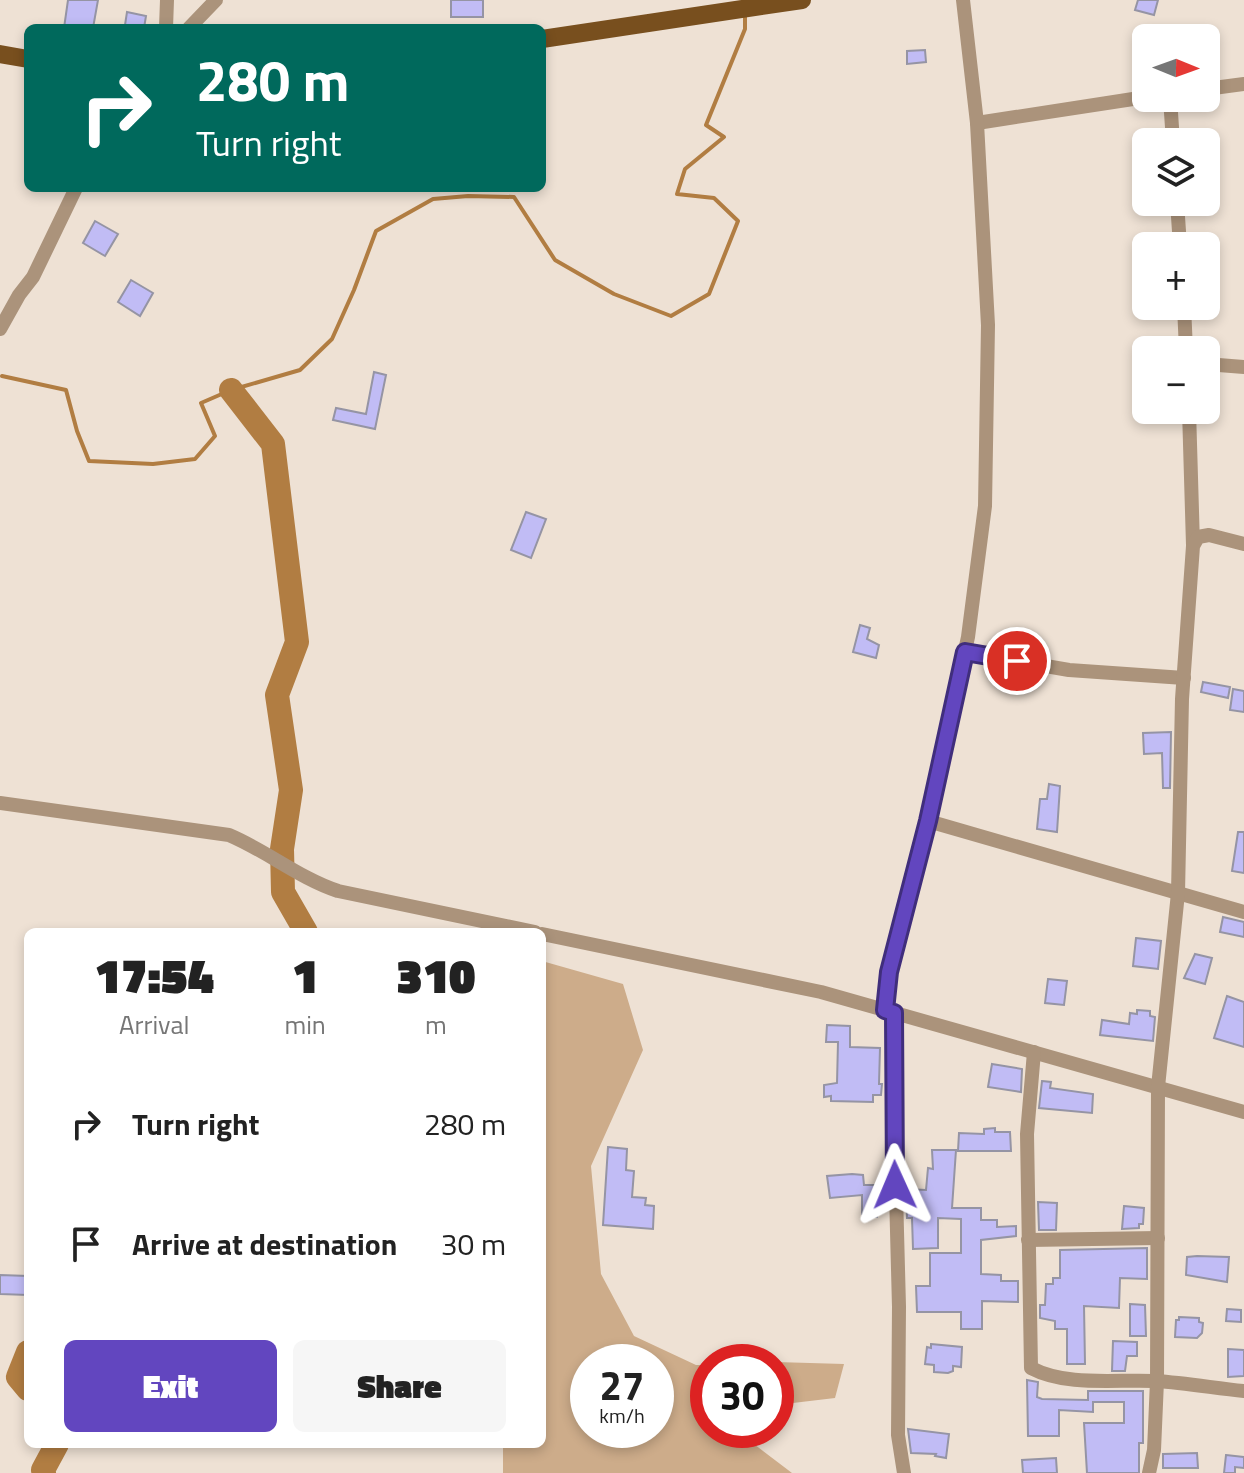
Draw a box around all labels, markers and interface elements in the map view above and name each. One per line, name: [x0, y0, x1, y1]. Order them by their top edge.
north arrow: [1132, 24, 1220, 112]
map controls: [1132, 24, 1220, 424]
text: 280 m: [196, 38, 349, 123]
icon: right: [64, 56, 168, 160]
text: Turn right: [196, 115, 341, 170]
button: layers: [1132, 128, 1220, 216]
button: +: [1132, 232, 1220, 320]
button: −: [1132, 336, 1220, 424]
pin: [983, 627, 1051, 695]
icon: arrive: [995, 639, 1039, 683]
text: 17:54: [94, 939, 214, 1012]
text: 1: [292, 939, 318, 1012]
text: 310: [396, 939, 476, 1012]
text: Arrival: [119, 1005, 189, 1044]
text: min: [284, 1005, 326, 1044]
text: m: [425, 1005, 447, 1044]
text: Turn right: [132, 1101, 260, 1147]
text: 280 m: [424, 1101, 506, 1147]
icon: right: [64, 1102, 108, 1146]
position arrow: [853, 1143, 937, 1227]
text: Arrive at destination: [132, 1221, 397, 1267]
text: 30 m: [441, 1221, 506, 1267]
icon: arrive: [64, 1222, 108, 1266]
button: Exit: [64, 1340, 277, 1432]
button: Share: [293, 1340, 506, 1432]
speed limit sign: 30: [690, 1344, 794, 1448]
text: 27: [600, 1355, 644, 1416]
text: km/h: [599, 1400, 645, 1431]

